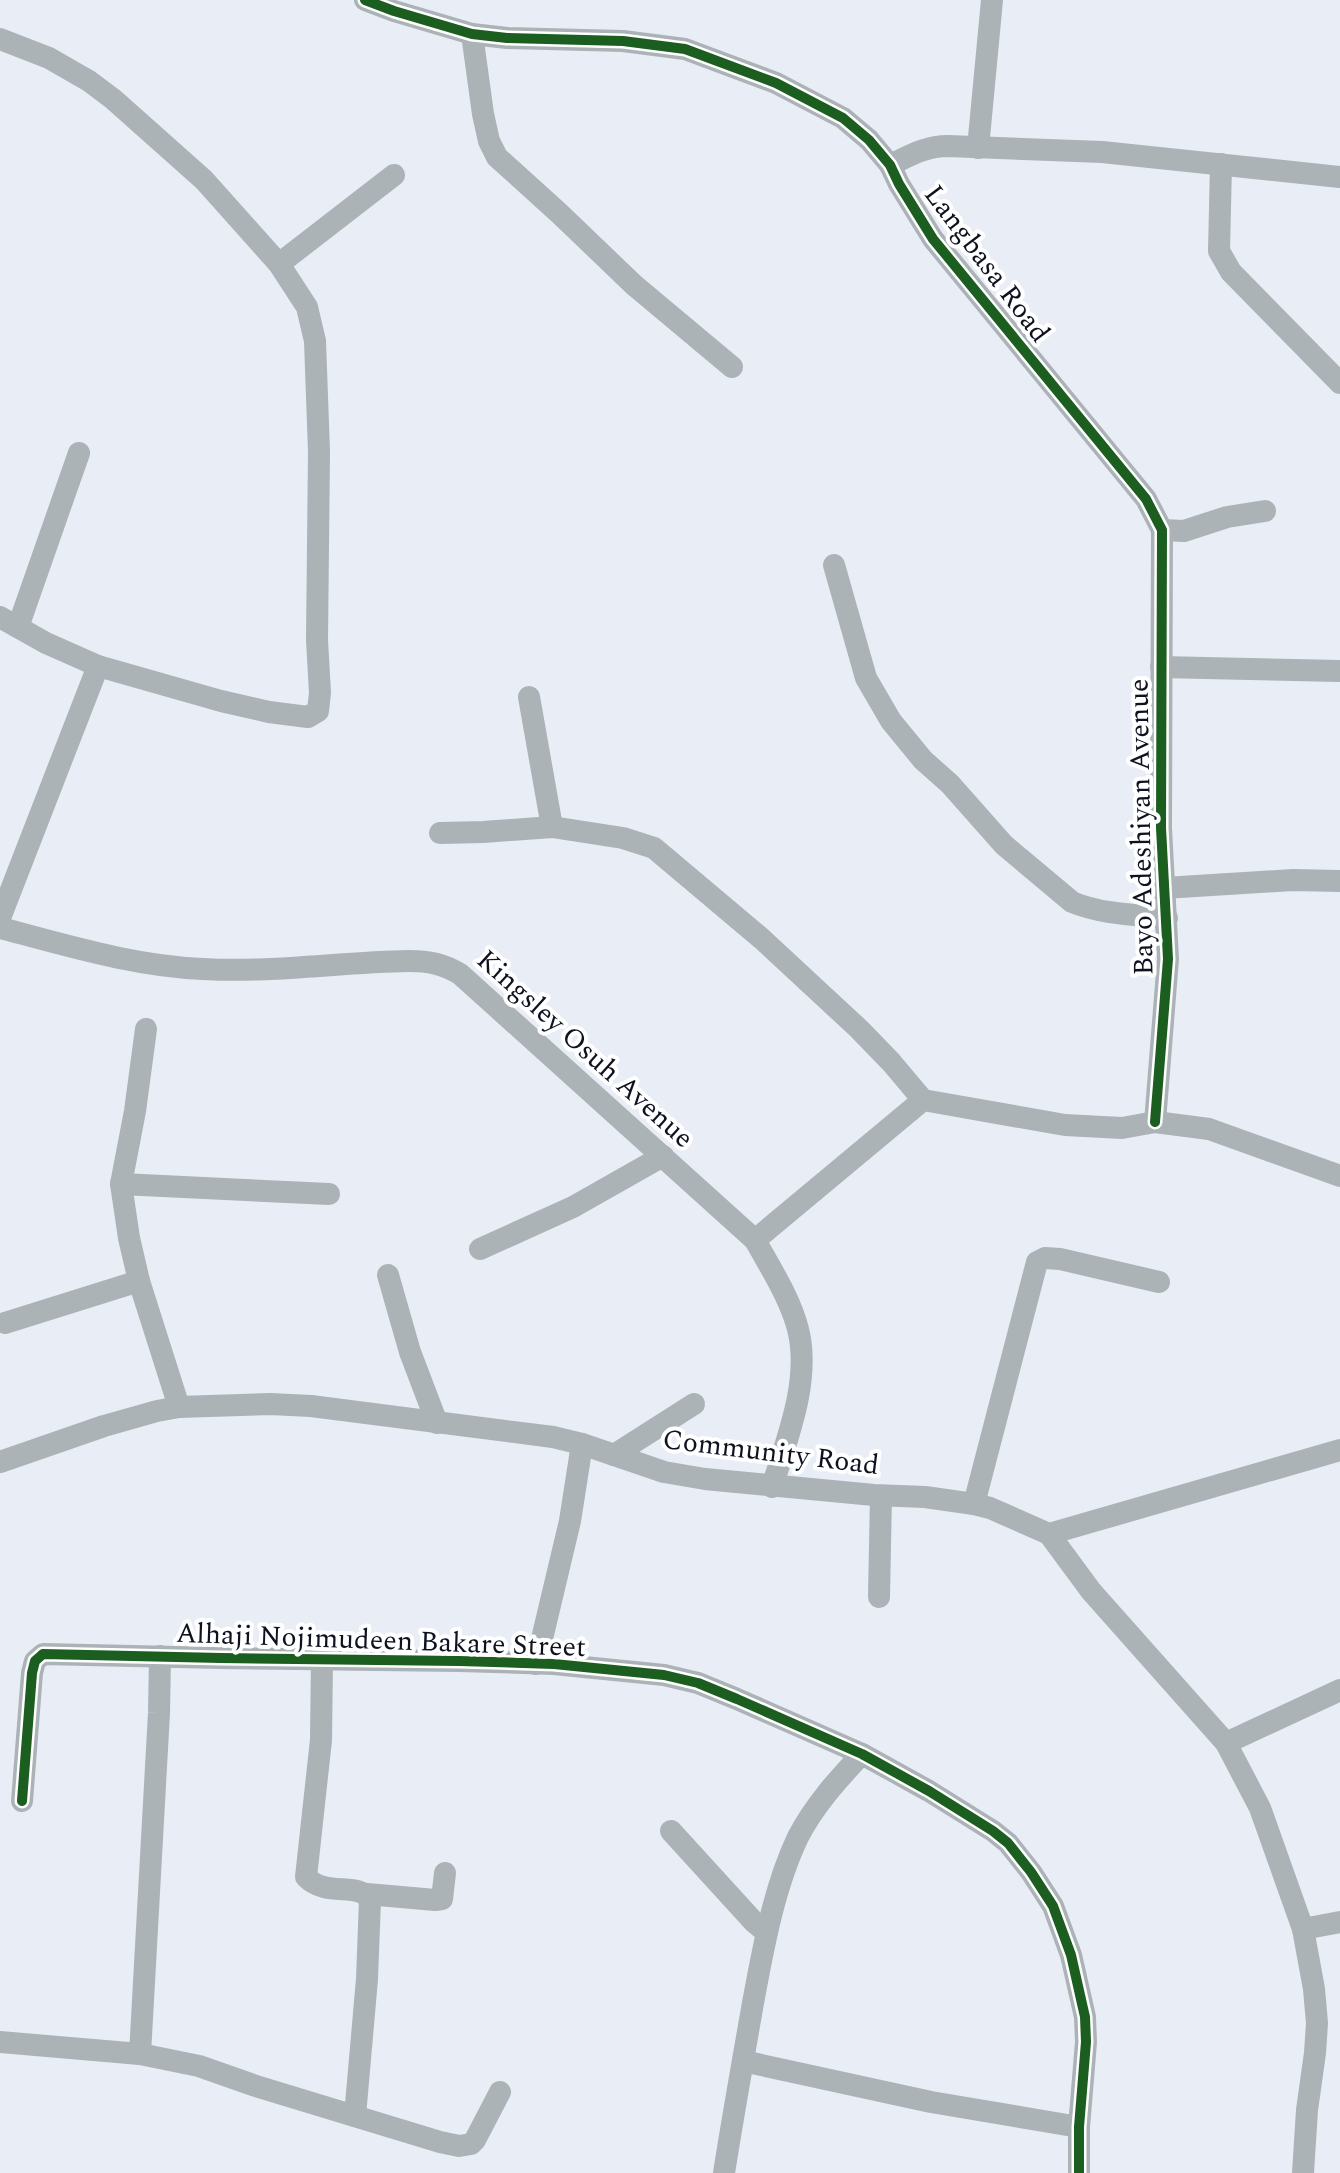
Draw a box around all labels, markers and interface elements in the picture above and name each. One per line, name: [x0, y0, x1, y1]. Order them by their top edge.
street label: Langbasa Road: [913, 176, 1061, 352]
street label: Bayo Adeshiyan Avenue: [1117, 678, 1166, 976]
street label: Kingsley Osuh Avenue: [466, 939, 704, 1159]
street label: Community Road: [660, 1418, 881, 1487]
street label: Alhaji Nojimudeen Bakare Street: [175, 1612, 587, 1669]

